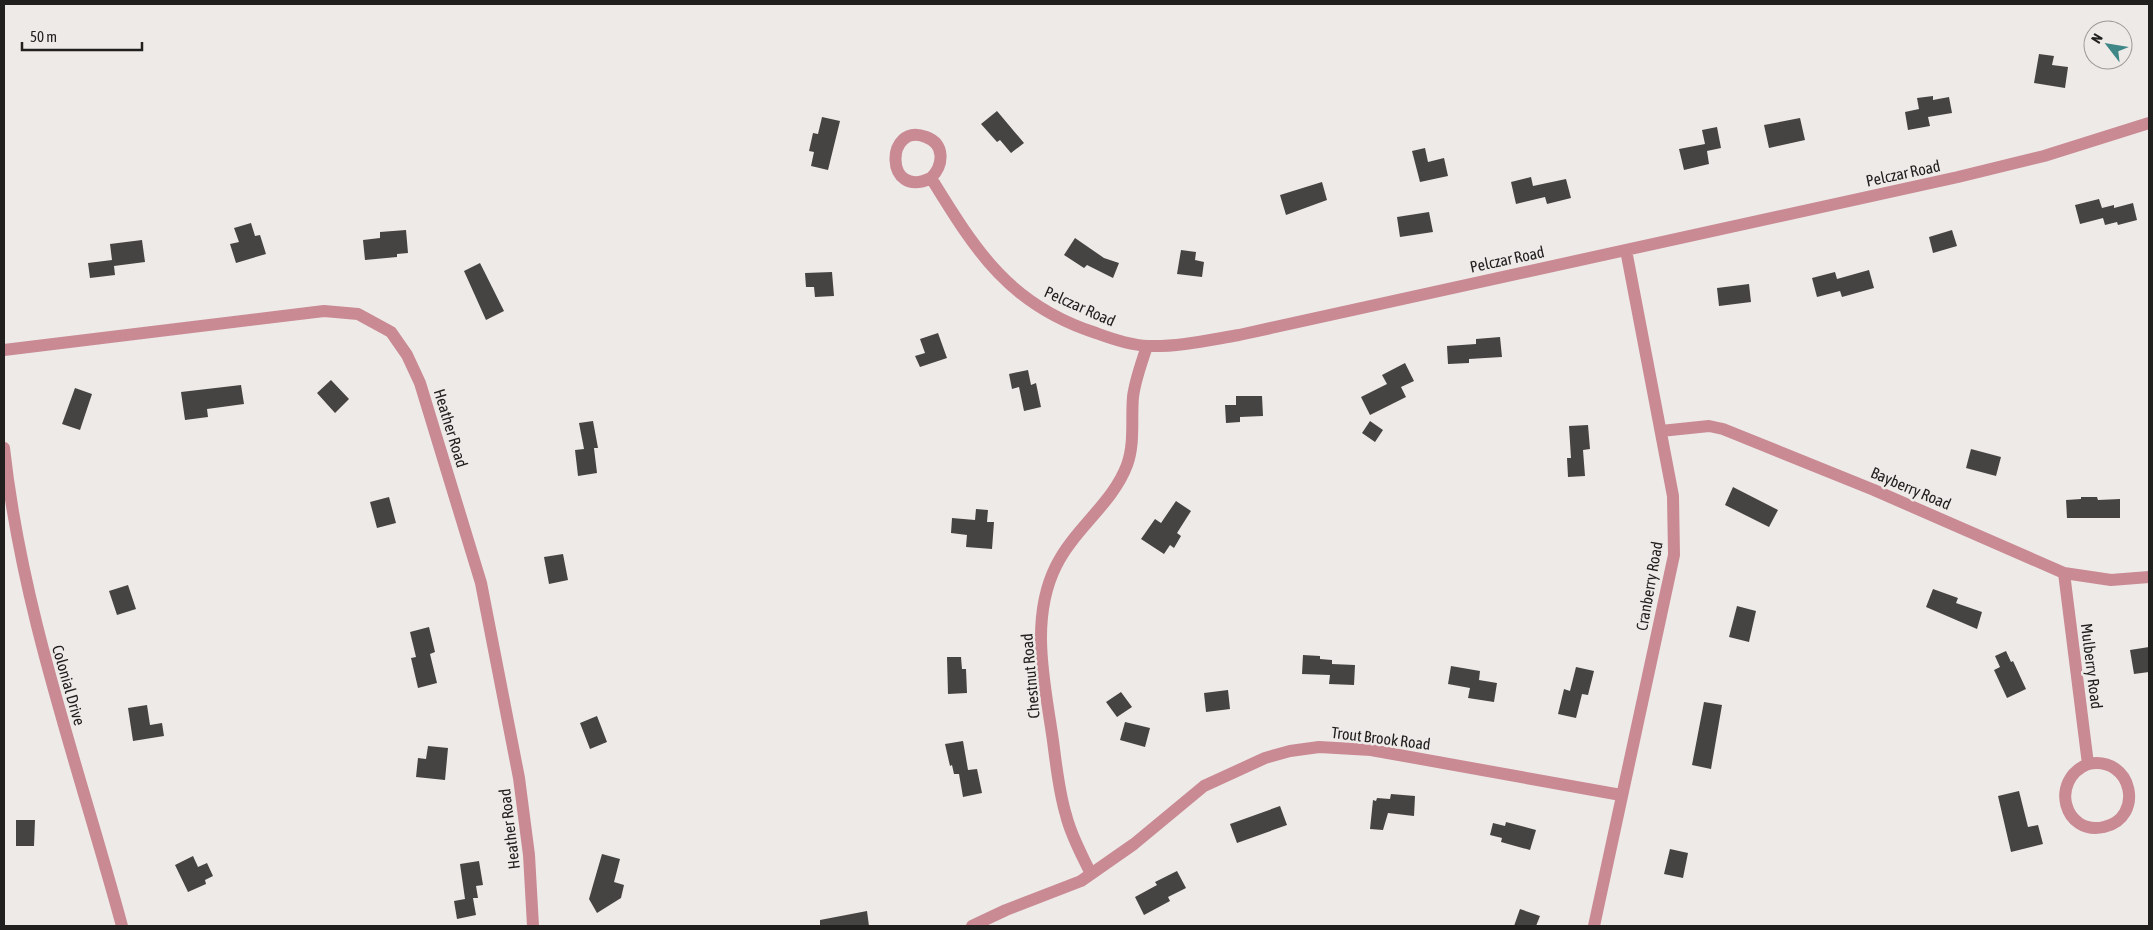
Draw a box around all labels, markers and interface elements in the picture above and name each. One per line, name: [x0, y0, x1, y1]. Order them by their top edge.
scale bar: [22, 20, 142, 52]
north arrow: [2083, 20, 2133, 70]
text: 50 m: [30, 28, 57, 45]
text: N: [2088, 31, 2106, 46]
street label: Pelczar Road: [1864, 156, 1942, 190]
street label: Pelczar Road: [1468, 242, 1546, 276]
street label: Pelczar Road: [1042, 282, 1118, 330]
street label: Heather Road: [431, 387, 471, 469]
street label: Bayberry Road: [1868, 463, 1954, 514]
street label: Cranberry Road: [1632, 540, 1667, 632]
street label: Mulberry Road: [2077, 622, 2106, 710]
street label: Chestnut Road: [1017, 633, 1043, 719]
street label: Colonial Drive: [49, 643, 89, 727]
street label: Trout Brook Road: [1330, 723, 1432, 753]
street label: Heather Road: [495, 788, 523, 870]

